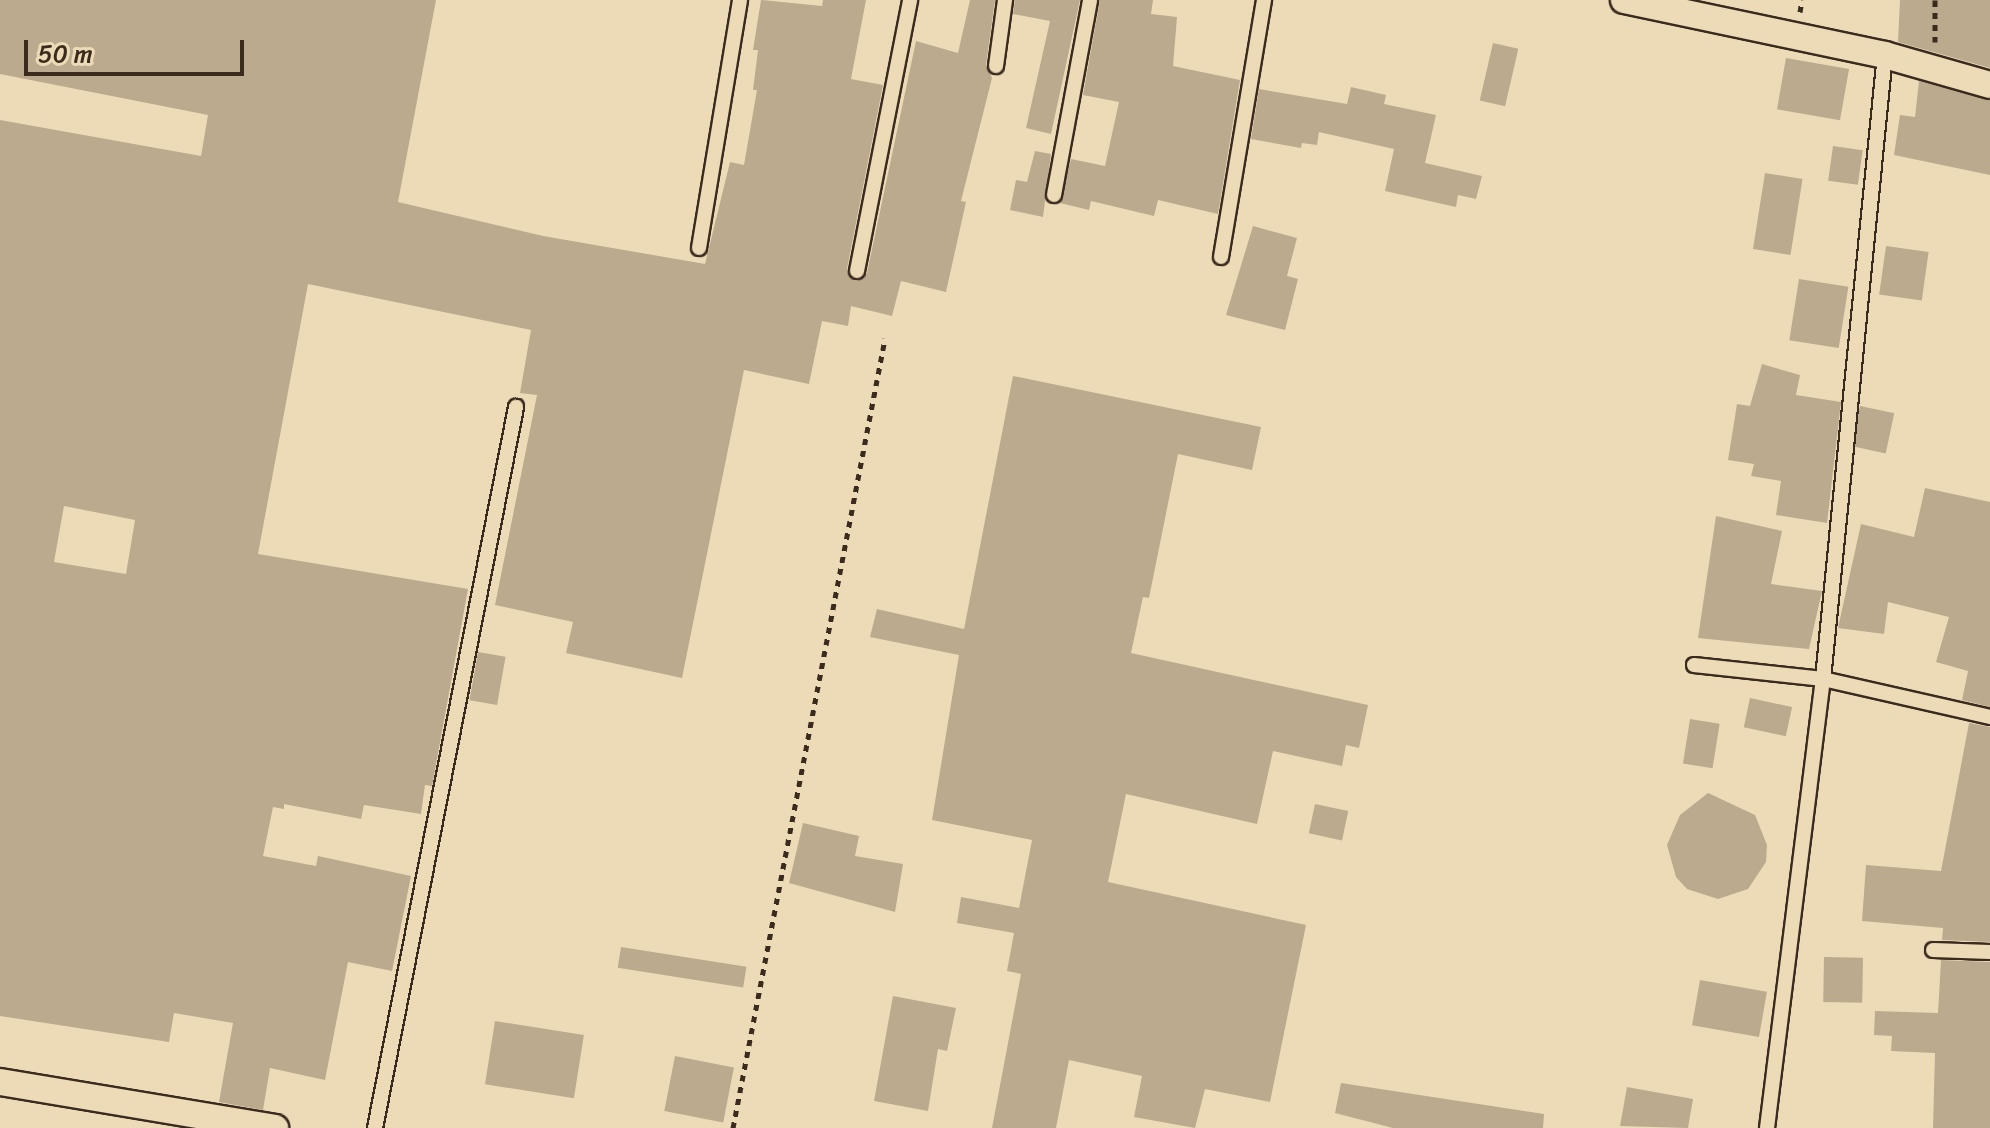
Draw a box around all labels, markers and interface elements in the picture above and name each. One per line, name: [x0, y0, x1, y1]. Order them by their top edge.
scale bar: [28, 24, 248, 74]
text: 50 m: [38, 33, 93, 75]

